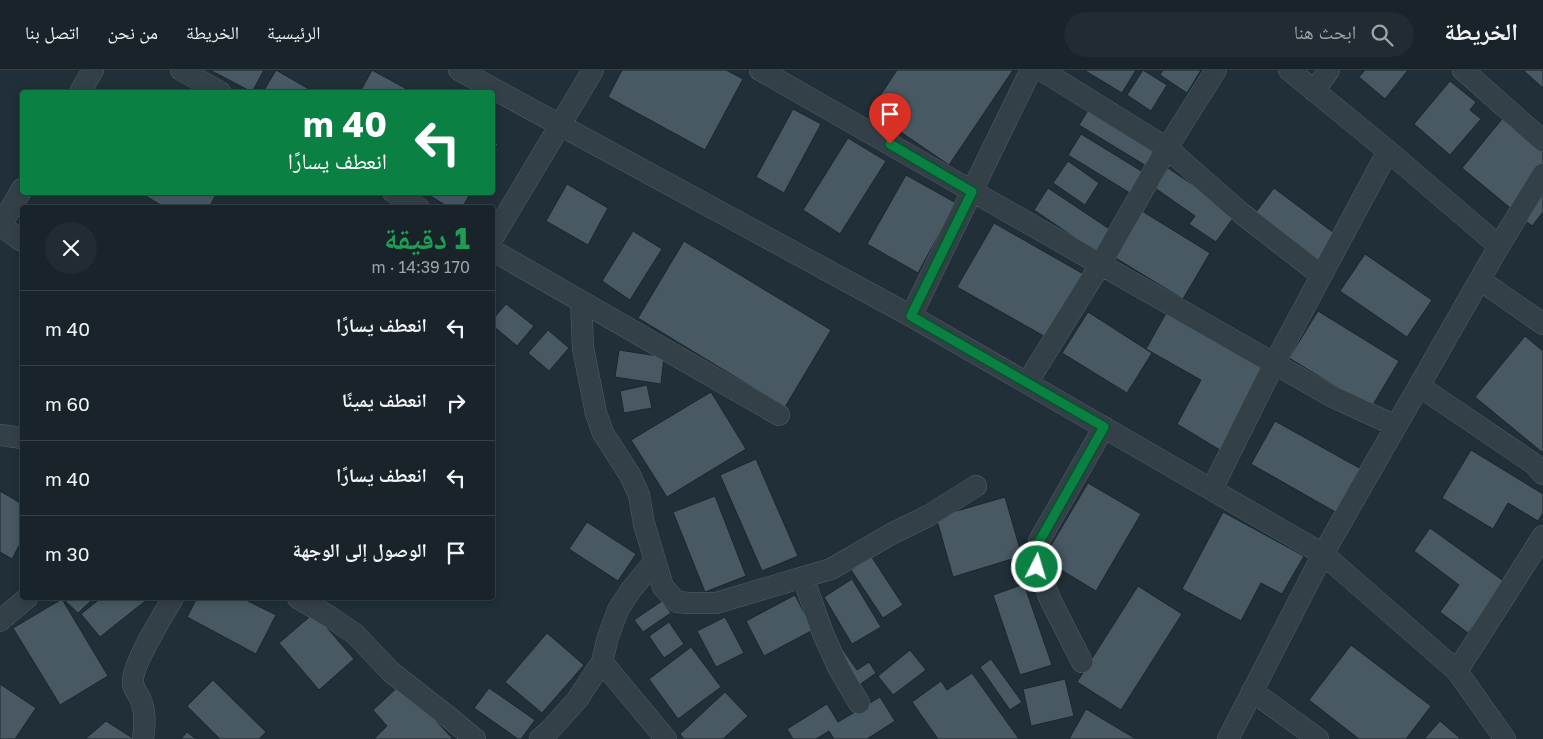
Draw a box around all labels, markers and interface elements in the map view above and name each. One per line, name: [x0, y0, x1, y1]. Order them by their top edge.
search box: [1064, 12, 1414, 57]
text: الخريطة: [1444, 16, 1518, 45]
text: ابحث هنا: [1294, 20, 1356, 43]
text: اتصل بنا: [25, 21, 79, 43]
text: من نحن: [107, 21, 158, 43]
text: الخريطة: [186, 21, 239, 43]
text: الرئيسية: [267, 21, 320, 43]
icon: search: [1368, 21, 1396, 49]
pin: [869, 93, 911, 144]
icon: arrive: [876, 100, 904, 128]
text: 40 m: [303, 103, 387, 145]
icon: left: [405, 110, 470, 175]
text: انعطف يسارًا: [288, 147, 387, 174]
text: 1 دقيقة: [384, 220, 470, 256]
button: close: [45, 222, 97, 274]
text: 170 m · 14:39: [371, 257, 470, 277]
text: انعطف يسارًا: [336, 313, 427, 336]
icon: left: [442, 314, 470, 342]
text: 40 m: [45, 317, 90, 340]
text: انعطف يمينًا: [342, 388, 427, 411]
icon: right: [442, 389, 470, 417]
text: 60 m: [45, 392, 90, 415]
text: انعطف يسارًا: [336, 463, 427, 486]
icon: left: [442, 464, 470, 492]
text: 40 m: [45, 467, 90, 490]
text: الوصول إلى الوجهة: [293, 538, 427, 561]
icon: arrive: [442, 539, 470, 567]
position arrow: [1010, 540, 1062, 592]
text: 30 m: [45, 542, 90, 565]

